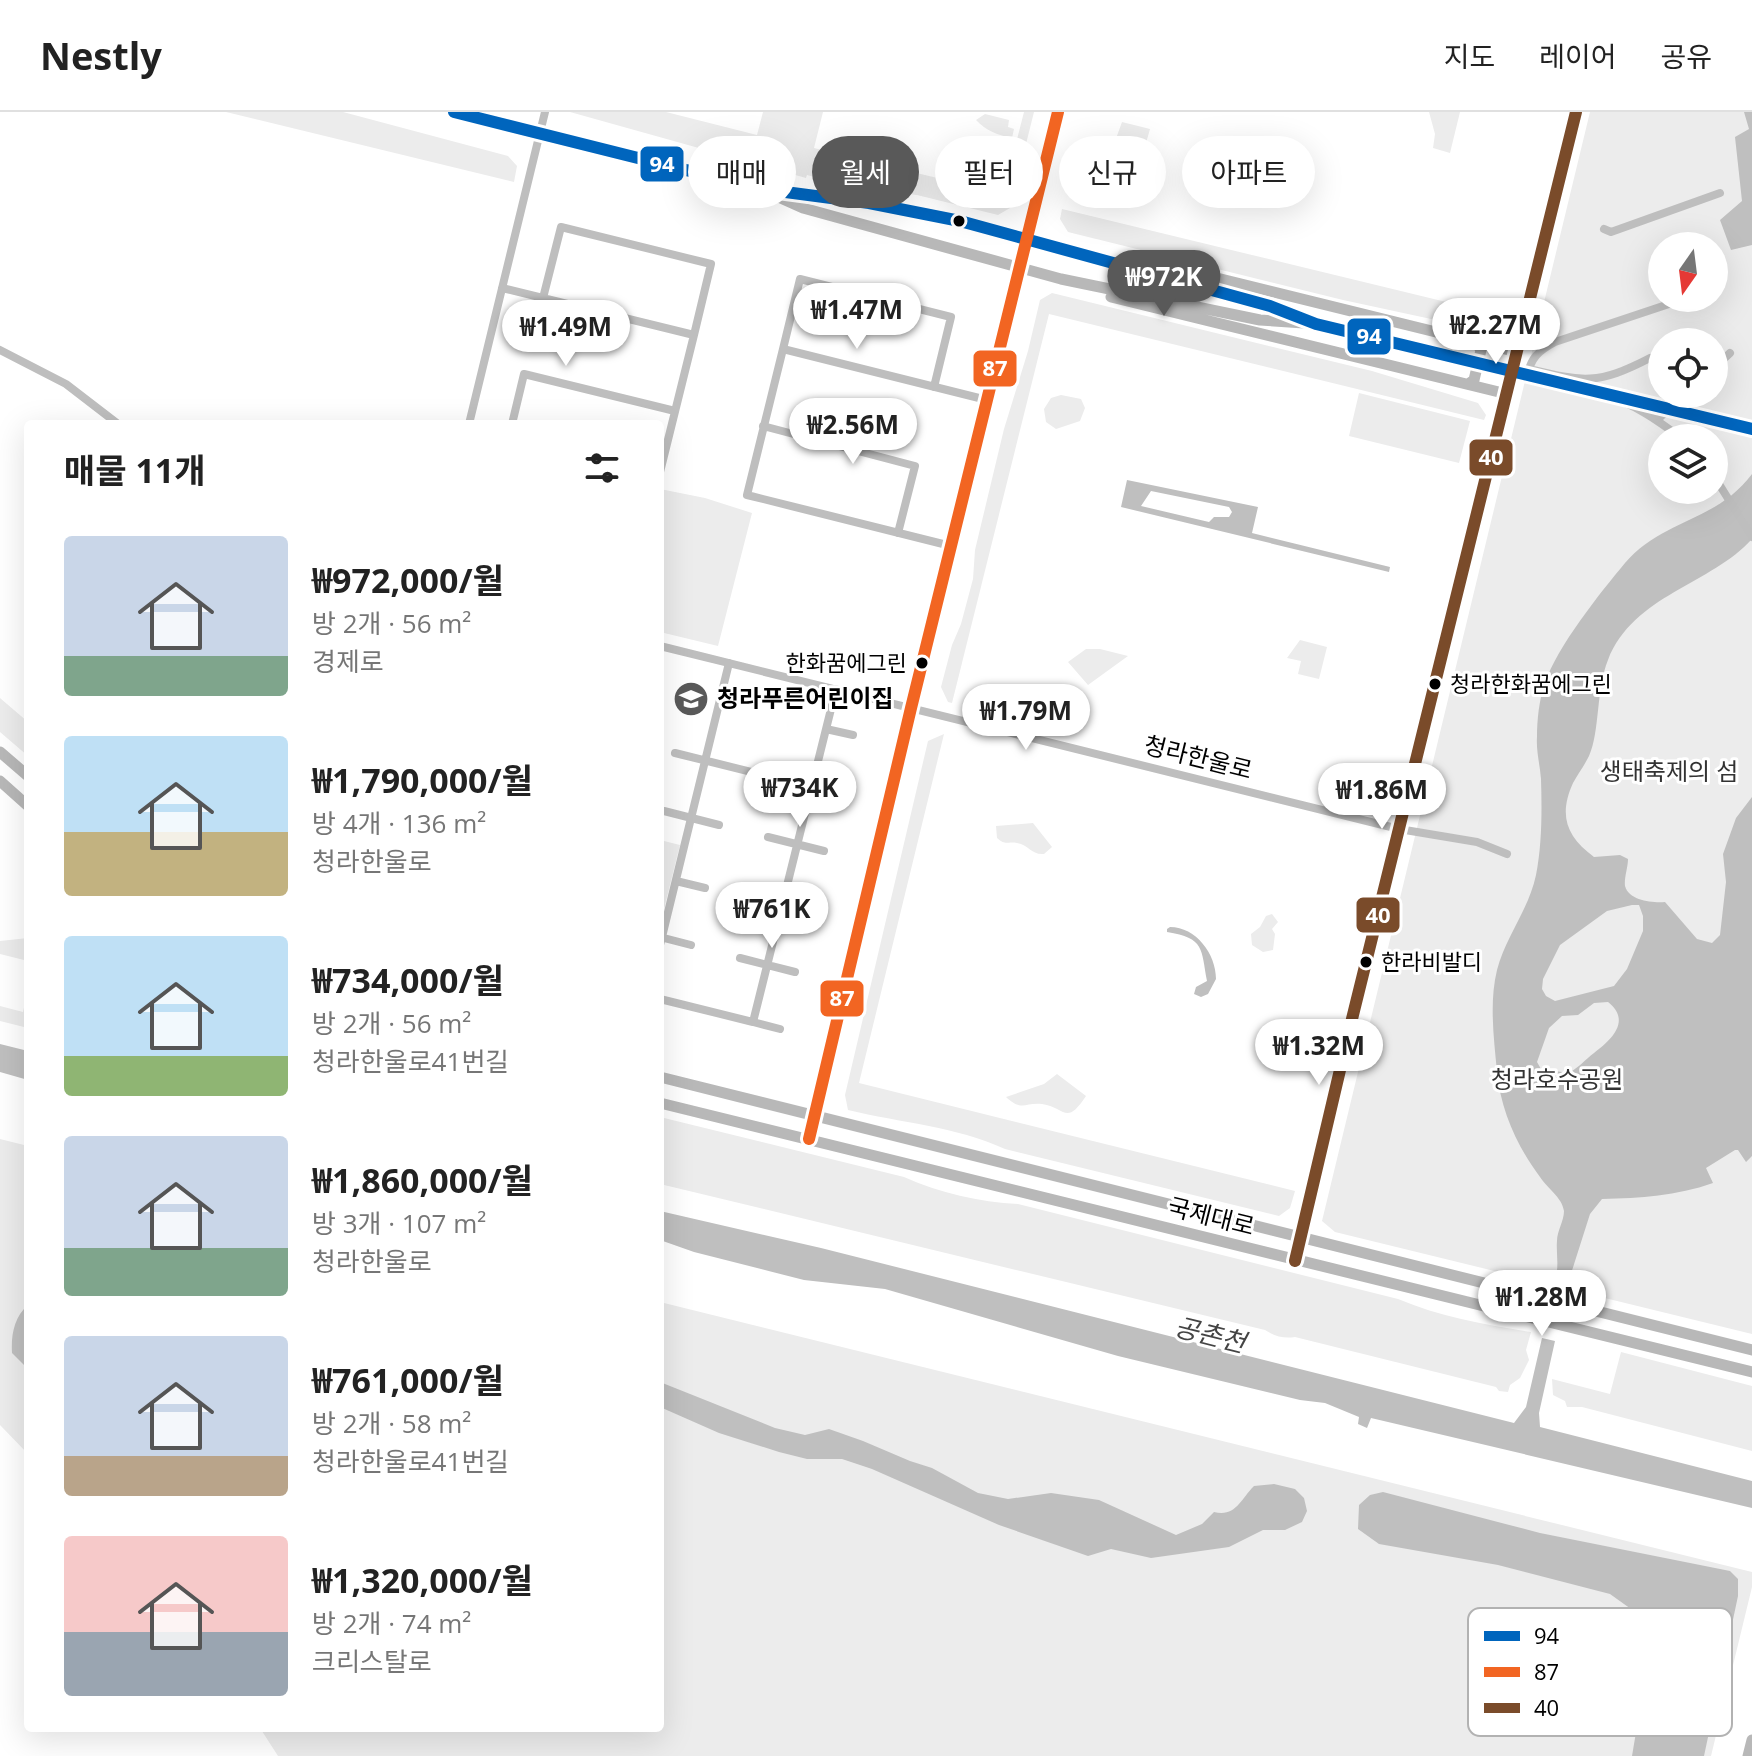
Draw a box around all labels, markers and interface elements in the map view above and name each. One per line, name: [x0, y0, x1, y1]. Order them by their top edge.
text: Nestly: [40, 29, 162, 81]
text: 지도: [1444, 37, 1495, 75]
text: 레이어: [1539, 37, 1616, 75]
text: 공유: [1660, 37, 1712, 75]
chip: 매매: [688, 136, 796, 208]
chip: 월세: [812, 136, 919, 208]
chip: 필터: [935, 136, 1043, 208]
chip: 신규: [1059, 136, 1166, 208]
chip: 아파트: [1182, 136, 1315, 208]
line badge: 94: [639, 145, 685, 183]
text: 94: [649, 148, 675, 178]
unlabelled marker: [951, 213, 967, 229]
north arrow: [1648, 232, 1728, 312]
map controls: [1648, 232, 1728, 504]
pin: ₩972K: [1108, 250, 1220, 318]
text: ₩972K: [1125, 258, 1203, 294]
pin: ₩1.47M: [792, 283, 922, 351]
text: ₩1.47M: [811, 291, 903, 327]
pin: ₩2.27M: [1431, 298, 1561, 366]
pin: ₩1.49M: [501, 300, 631, 368]
text: ₩2.27M: [1450, 306, 1542, 342]
text: ₩1.49M: [520, 308, 612, 344]
line badge: 94: [1346, 317, 1392, 356]
text: 94: [1356, 320, 1382, 350]
button: locate: [1648, 328, 1728, 408]
line badge: 87: [972, 349, 1018, 388]
text: 87: [982, 352, 1008, 382]
pin: ₩2.56M: [788, 398, 918, 466]
text: ₩2.56M: [807, 406, 899, 442]
button: layers: [1648, 424, 1728, 504]
line badge: 40: [1468, 438, 1514, 477]
text: 40: [1478, 441, 1504, 471]
icon: filters: [580, 446, 624, 490]
text: 매물 11개: [64, 447, 206, 493]
text: ₩972,000/월: [312, 557, 504, 603]
icon: home: [128, 568, 224, 664]
text: 방 2개 · 56 m²: [312, 605, 471, 641]
text: 경제로: [312, 643, 384, 679]
place label: 한화꿈에그린: [786, 647, 907, 677]
marker: 한화꿈에그린: [914, 655, 930, 671]
place label: 청라한화꿈에그린: [1450, 668, 1612, 698]
marker: 청라한화꿈에그린: [1427, 676, 1443, 692]
school or university icon: 청라푸른어린이집: [672, 680, 710, 718]
place label: 청라푸른어린이집: [717, 681, 894, 714]
pin: ₩1.79M: [961, 684, 1091, 752]
text: ₩1.79M: [980, 692, 1072, 728]
street label: 청라한울로: [1141, 727, 1256, 786]
park label: 생태축제의 섬: [1600, 754, 1738, 787]
text: ₩1,790,000/월: [312, 757, 533, 803]
pin: ₩734K: [744, 761, 856, 829]
pin: ₩1.86M: [1317, 763, 1447, 831]
icon: home: [128, 768, 224, 864]
text: ₩734K: [761, 769, 839, 805]
text: ₩1.86M: [1336, 771, 1428, 807]
text: 방 4개 · 136 m²: [312, 805, 486, 841]
text: 청라한울로: [312, 843, 432, 879]
pin: ₩761K: [716, 882, 828, 950]
text: ₩761K: [733, 890, 811, 926]
line badge: 40: [1355, 896, 1401, 934]
text: 40: [1365, 899, 1391, 929]
place label: 한라비발디: [1381, 946, 1482, 976]
marker: 한라비발디: [1358, 954, 1374, 970]
text: ₩734,000/월: [312, 957, 504, 1003]
icon: home: [128, 968, 224, 1064]
line badge: 87: [819, 979, 865, 1018]
text: 87: [829, 982, 855, 1012]
text: 방 2개 · 56 m²: [312, 1005, 471, 1041]
pin: ₩1.32M: [1254, 1019, 1384, 1087]
text: ₩1.32M: [1273, 1027, 1365, 1063]
text: 청라한울로41번길: [312, 1043, 509, 1079]
park label: 청라호수공원: [1491, 1062, 1623, 1095]
text: ₩1,860,000/월: [312, 1157, 533, 1203]
icon: home: [128, 1168, 224, 1264]
street label: 국제대로: [1165, 1189, 1258, 1242]
text: 방 3개 · 107 m²: [312, 1205, 486, 1241]
text: 청라한울로: [312, 1243, 432, 1279]
pin: ₩1.28M: [1477, 1270, 1607, 1338]
text: ₩1.28M: [1496, 1278, 1588, 1314]
water label: 공촌천: [1171, 1308, 1252, 1361]
text: ₩761,000/월: [312, 1357, 504, 1403]
icon: home: [128, 1368, 224, 1464]
text: 방 2개 · 58 m²: [312, 1405, 471, 1441]
text: 청라한울로41번길: [312, 1443, 509, 1479]
text: ₩1,320,000/월: [312, 1557, 533, 1603]
icon: home: [128, 1568, 224, 1664]
text: 방 2개 · 74 m²: [312, 1605, 471, 1641]
legend: [1468, 1608, 1732, 1736]
text: 94: [1534, 1620, 1560, 1650]
text: 크리스탈로: [312, 1643, 432, 1679]
text: 87: [1534, 1656, 1559, 1686]
text: 40: [1534, 1692, 1559, 1722]

